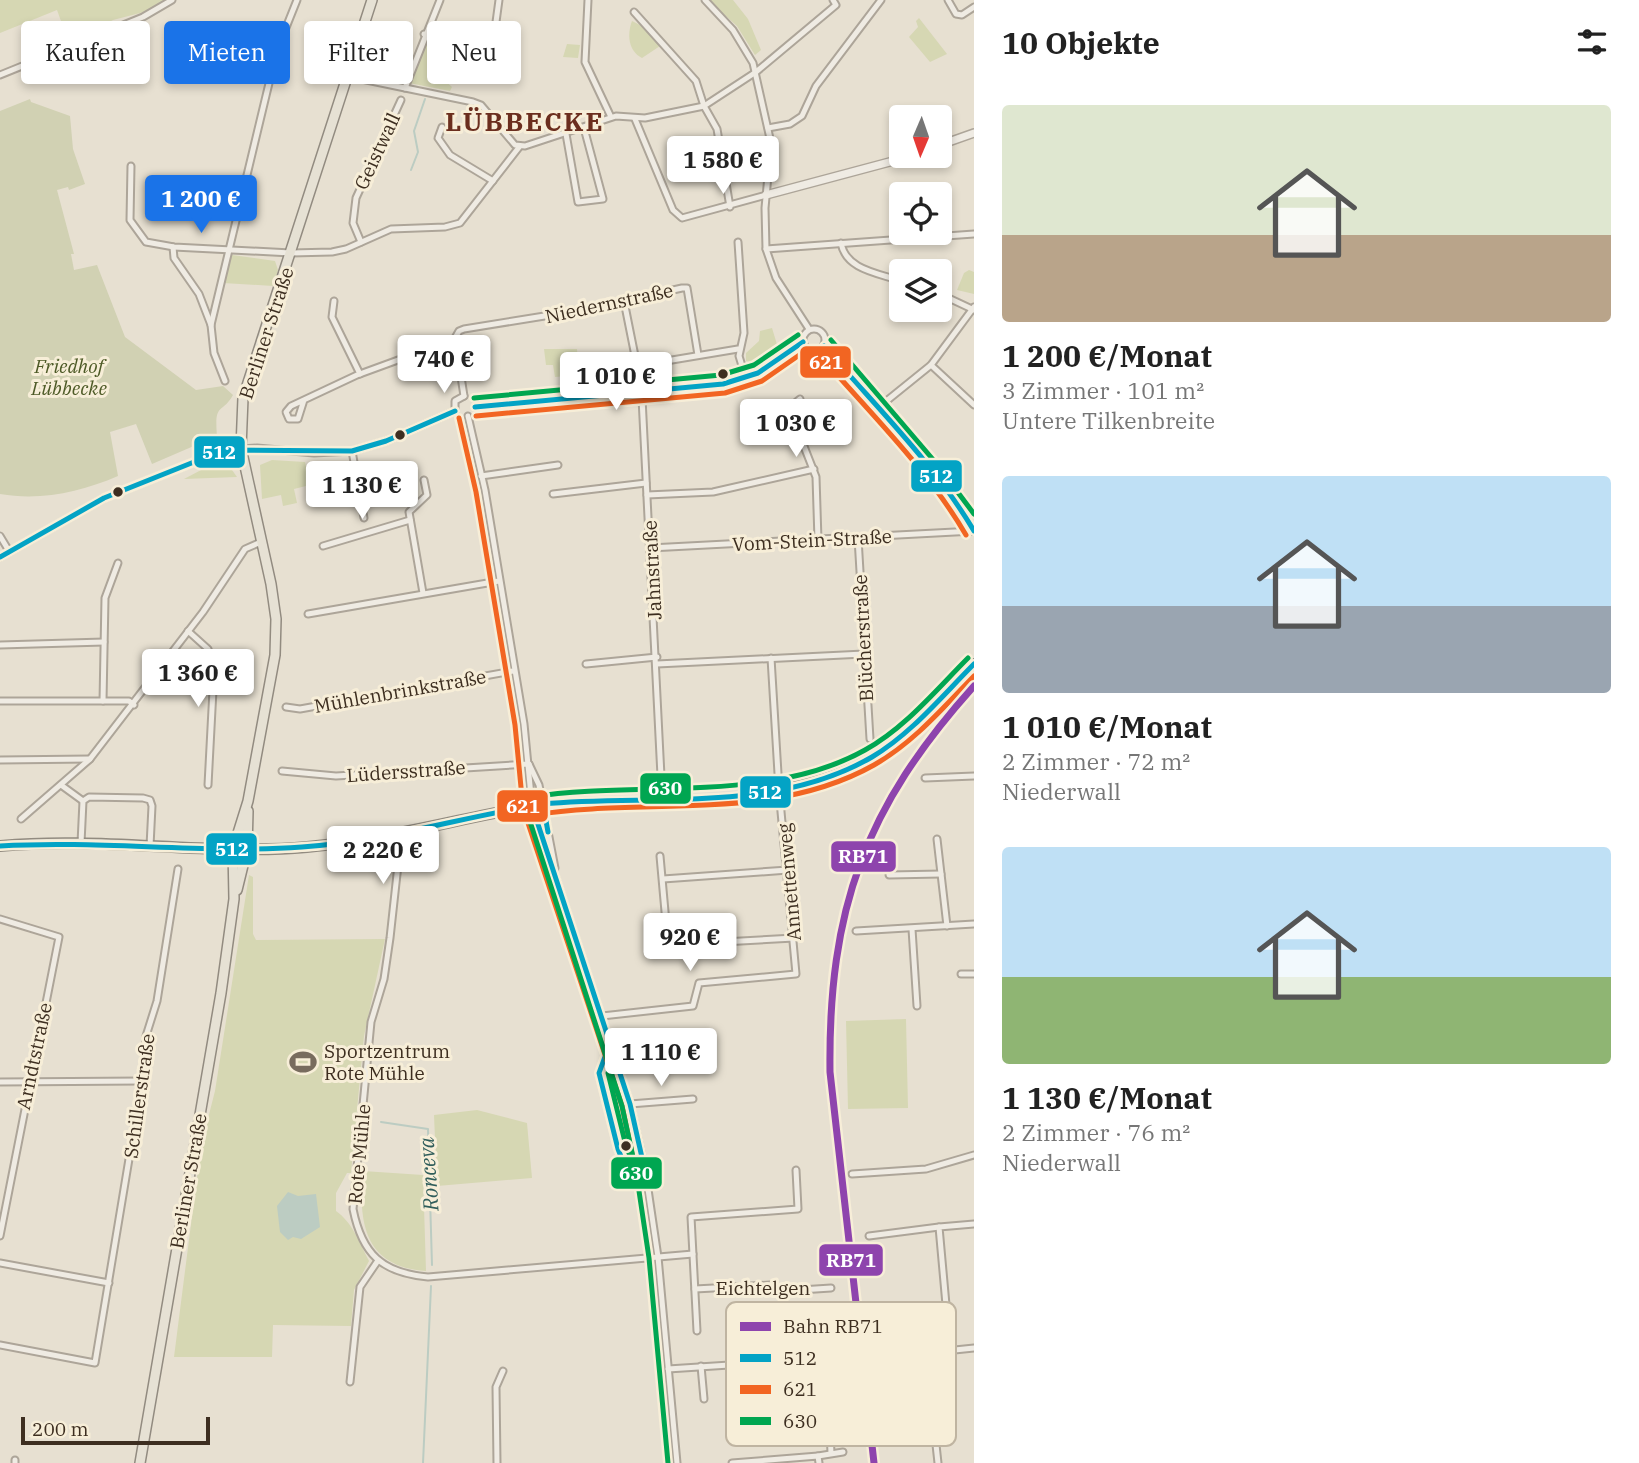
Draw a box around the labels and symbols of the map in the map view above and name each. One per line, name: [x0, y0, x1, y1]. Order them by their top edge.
district label: LÜBBECKE: [445, 104, 605, 138]
north arrow: [889, 105, 952, 168]
street label: Geistwall: [349, 108, 405, 193]
pin: 1 580 €: [658, 136, 788, 196]
pin: 1 200 €: [136, 176, 266, 235]
street label: Berliner Straße: [233, 264, 299, 402]
street label: Niedernstraße: [543, 278, 675, 328]
pin: 740 €: [395, 336, 493, 395]
line badge: 621: [799, 345, 852, 379]
text: 621: [809, 350, 843, 374]
pin: 1 010 €: [551, 352, 681, 412]
park label: Friedhof Lübbecke: [30, 354, 107, 400]
unlabelled marker: [716, 367, 730, 381]
pin: 1 030 €: [731, 400, 861, 459]
unlabelled marker: [393, 428, 407, 442]
line badge: 512: [193, 435, 246, 469]
text: 512: [202, 440, 236, 464]
line badge: 512: [910, 459, 963, 493]
pin: 1 130 €: [297, 462, 427, 521]
text: 512: [919, 464, 953, 488]
unlabelled marker: [111, 485, 125, 499]
street label: Jahnstraße: [637, 519, 667, 621]
street label: Vom-Stein-Straße: [732, 524, 892, 556]
street label: Blücherstraße: [848, 574, 878, 702]
pin: 1 360 €: [133, 650, 263, 709]
street label: Mühlenbrinkstraße: [312, 664, 488, 718]
street label: Lüdersstraße: [346, 755, 466, 787]
line badge: 630: [639, 772, 692, 805]
line badge: 512: [739, 775, 792, 809]
text: 630: [648, 776, 682, 800]
text: 512: [748, 780, 782, 804]
line badge: 621: [496, 789, 549, 823]
text: 621: [506, 794, 540, 818]
street label: Annettenweg: [772, 822, 806, 942]
pin: 2 220 €: [318, 826, 448, 886]
line badge: 512: [205, 832, 258, 866]
text: 512: [215, 837, 249, 861]
line badge: RB71: [830, 840, 897, 873]
text: RB71: [838, 844, 888, 868]
pin: 920 €: [641, 914, 739, 973]
street label: Arndtstraße: [11, 1000, 57, 1112]
pin: 1 110 €: [596, 1028, 726, 1088]
street label: Schillerstraße: [118, 1032, 160, 1160]
place label: Sportzentrum Rote Mühle: [324, 1039, 450, 1085]
sports icon: Sportzentrum Rote Mühle: [288, 1047, 318, 1077]
street label: Rote Mühle: [343, 1103, 375, 1205]
street label: Berliner Straße: [164, 1111, 212, 1251]
water label: Ronceva: [411, 1135, 445, 1213]
unlabelled marker: [619, 1139, 633, 1153]
line badge: 630: [610, 1156, 663, 1190]
text: 630: [619, 1161, 653, 1185]
line badge: RB71: [818, 1243, 884, 1277]
text: RB71: [826, 1248, 876, 1272]
street label: Eichtelgen: [716, 1276, 810, 1300]
legend: [726, 1302, 956, 1446]
text: Bahn RB71: [783, 1314, 883, 1338]
text: 512: [783, 1346, 817, 1370]
text: 621: [783, 1377, 817, 1401]
text: 630: [783, 1409, 817, 1433]
scale bar: [21, 1414, 210, 1446]

